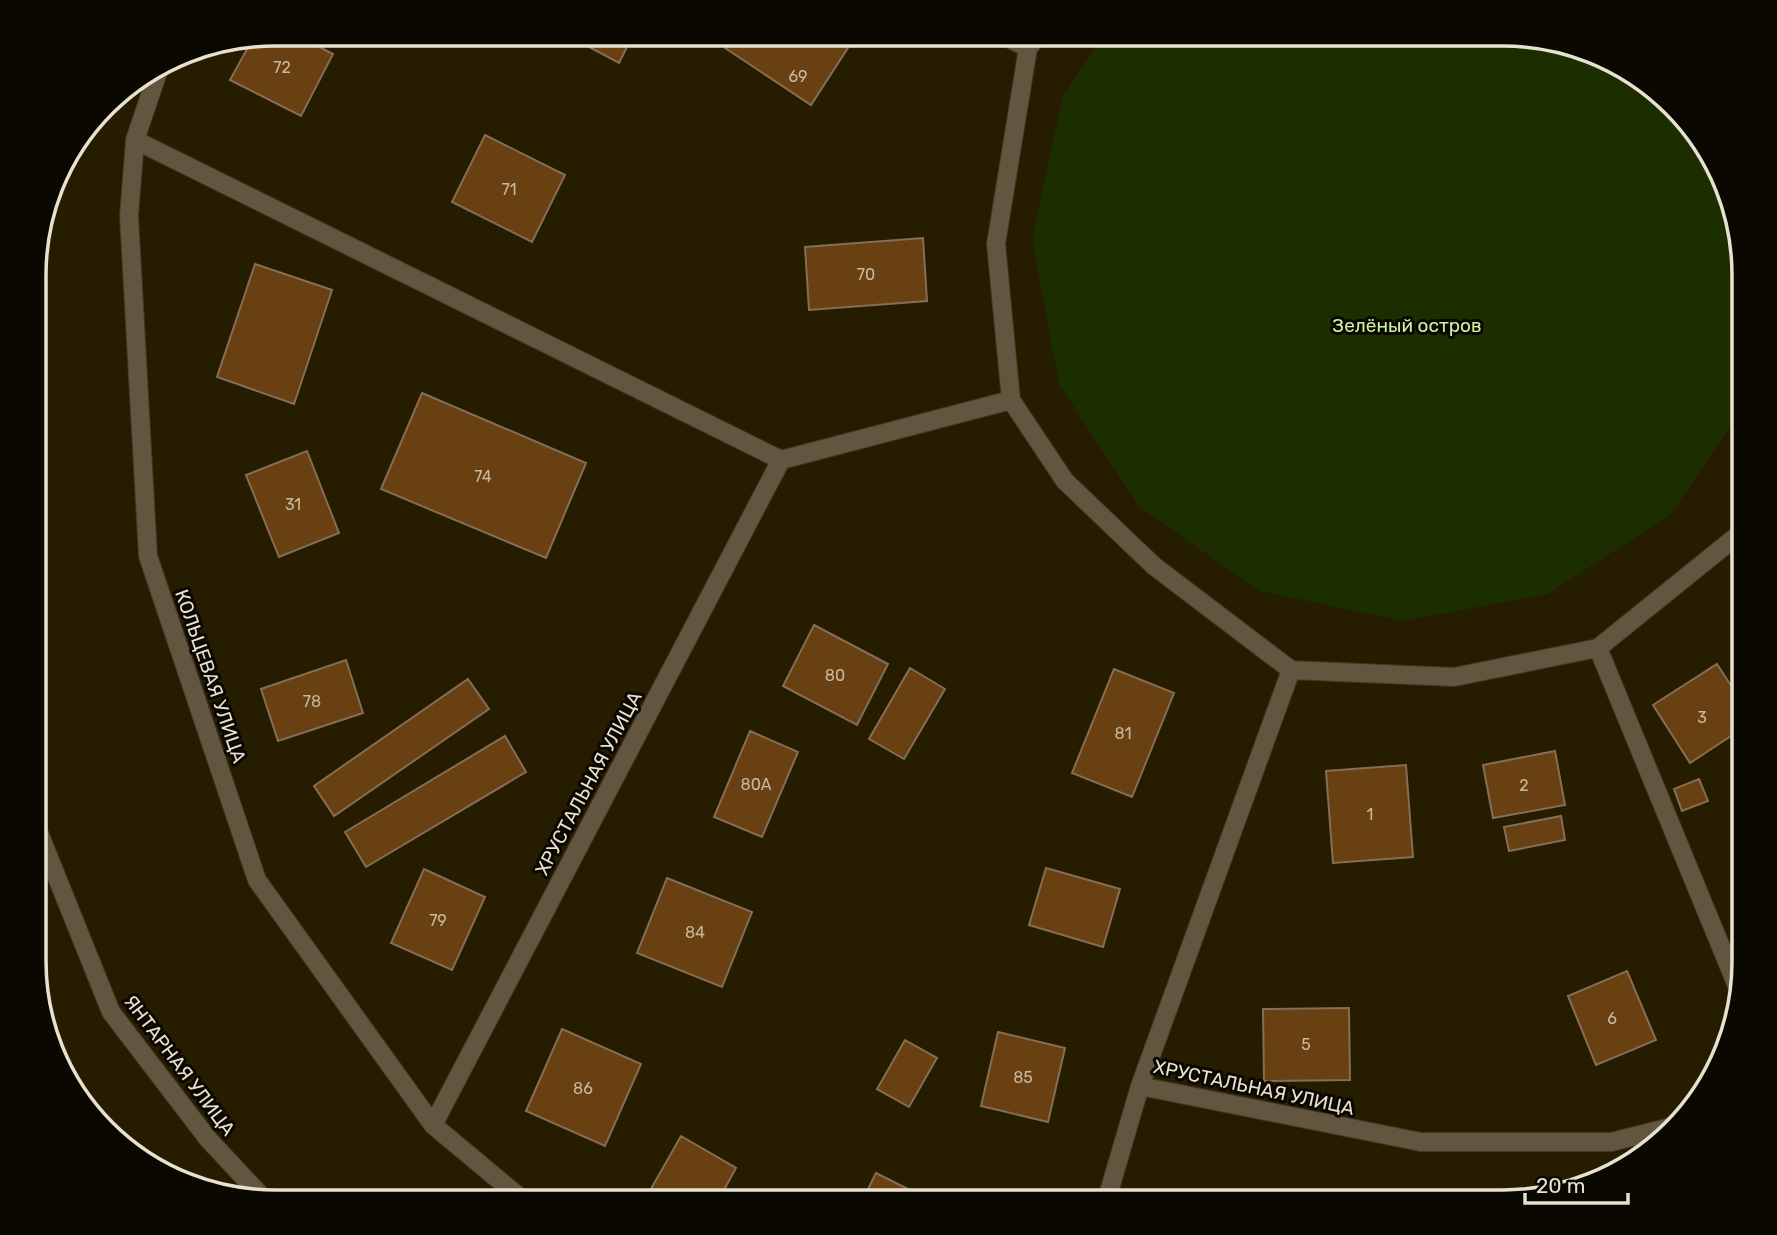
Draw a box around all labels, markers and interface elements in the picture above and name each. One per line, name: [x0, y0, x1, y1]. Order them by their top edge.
house number: 72: [273, 58, 291, 77]
house number: 69: [788, 67, 808, 86]
house number: 71: [501, 180, 517, 199]
house number: 70: [857, 265, 875, 284]
park label: Зелёный остров: [1332, 314, 1482, 337]
house number: 74: [474, 467, 492, 486]
house number: 31: [285, 495, 301, 514]
street label: КОЛЬЦЕВАЯ УЛИЦА: [170, 586, 251, 766]
house number: 80: [825, 666, 845, 685]
street label: ХРУСТАЛЬНАЯ УЛИЦА: [530, 687, 647, 879]
house number: 78: [303, 692, 321, 711]
house number: 3: [1697, 708, 1707, 727]
house number: 81: [1114, 724, 1132, 743]
house number: 80А: [740, 775, 772, 794]
house number: 2: [1519, 776, 1529, 795]
house number: 1: [1367, 805, 1373, 824]
house number: 79: [429, 911, 447, 930]
house number: 84: [685, 923, 705, 942]
street label: ЯНТАРНАЯ УЛИЦА: [119, 990, 240, 1140]
house number: 6: [1607, 1009, 1617, 1028]
house number: 5: [1301, 1035, 1311, 1054]
street label: ХРУСТАЛЬНАЯ УЛИЦА: [1151, 1055, 1357, 1120]
house number: 85: [1013, 1068, 1033, 1087]
house number: 86: [573, 1079, 593, 1098]
scale bar: [1525, 1162, 1628, 1206]
text: 20 m: [1536, 1173, 1585, 1198]

